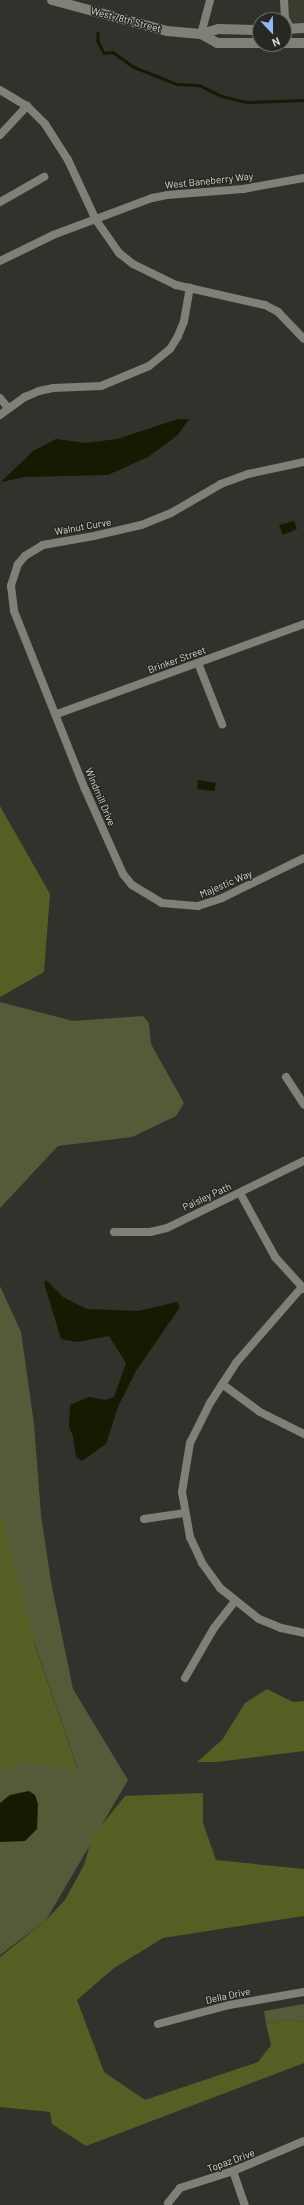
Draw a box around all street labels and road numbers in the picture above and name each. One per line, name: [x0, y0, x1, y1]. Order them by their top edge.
street label: West 78th Street: [90, 5, 162, 35]
street label: West Baneberry Way: [164, 170, 254, 192]
street label: Walnut Curve: [54, 516, 112, 538]
street label: Brinker Street: [146, 644, 208, 676]
street label: Windmill Drive: [82, 766, 118, 828]
street label: Majestic Way: [198, 868, 254, 900]
street label: Paisley Path: [181, 1180, 233, 1214]
street label: Della Drive: [204, 1985, 252, 2007]
street label: Topaz Drive: [206, 2147, 256, 2175]

